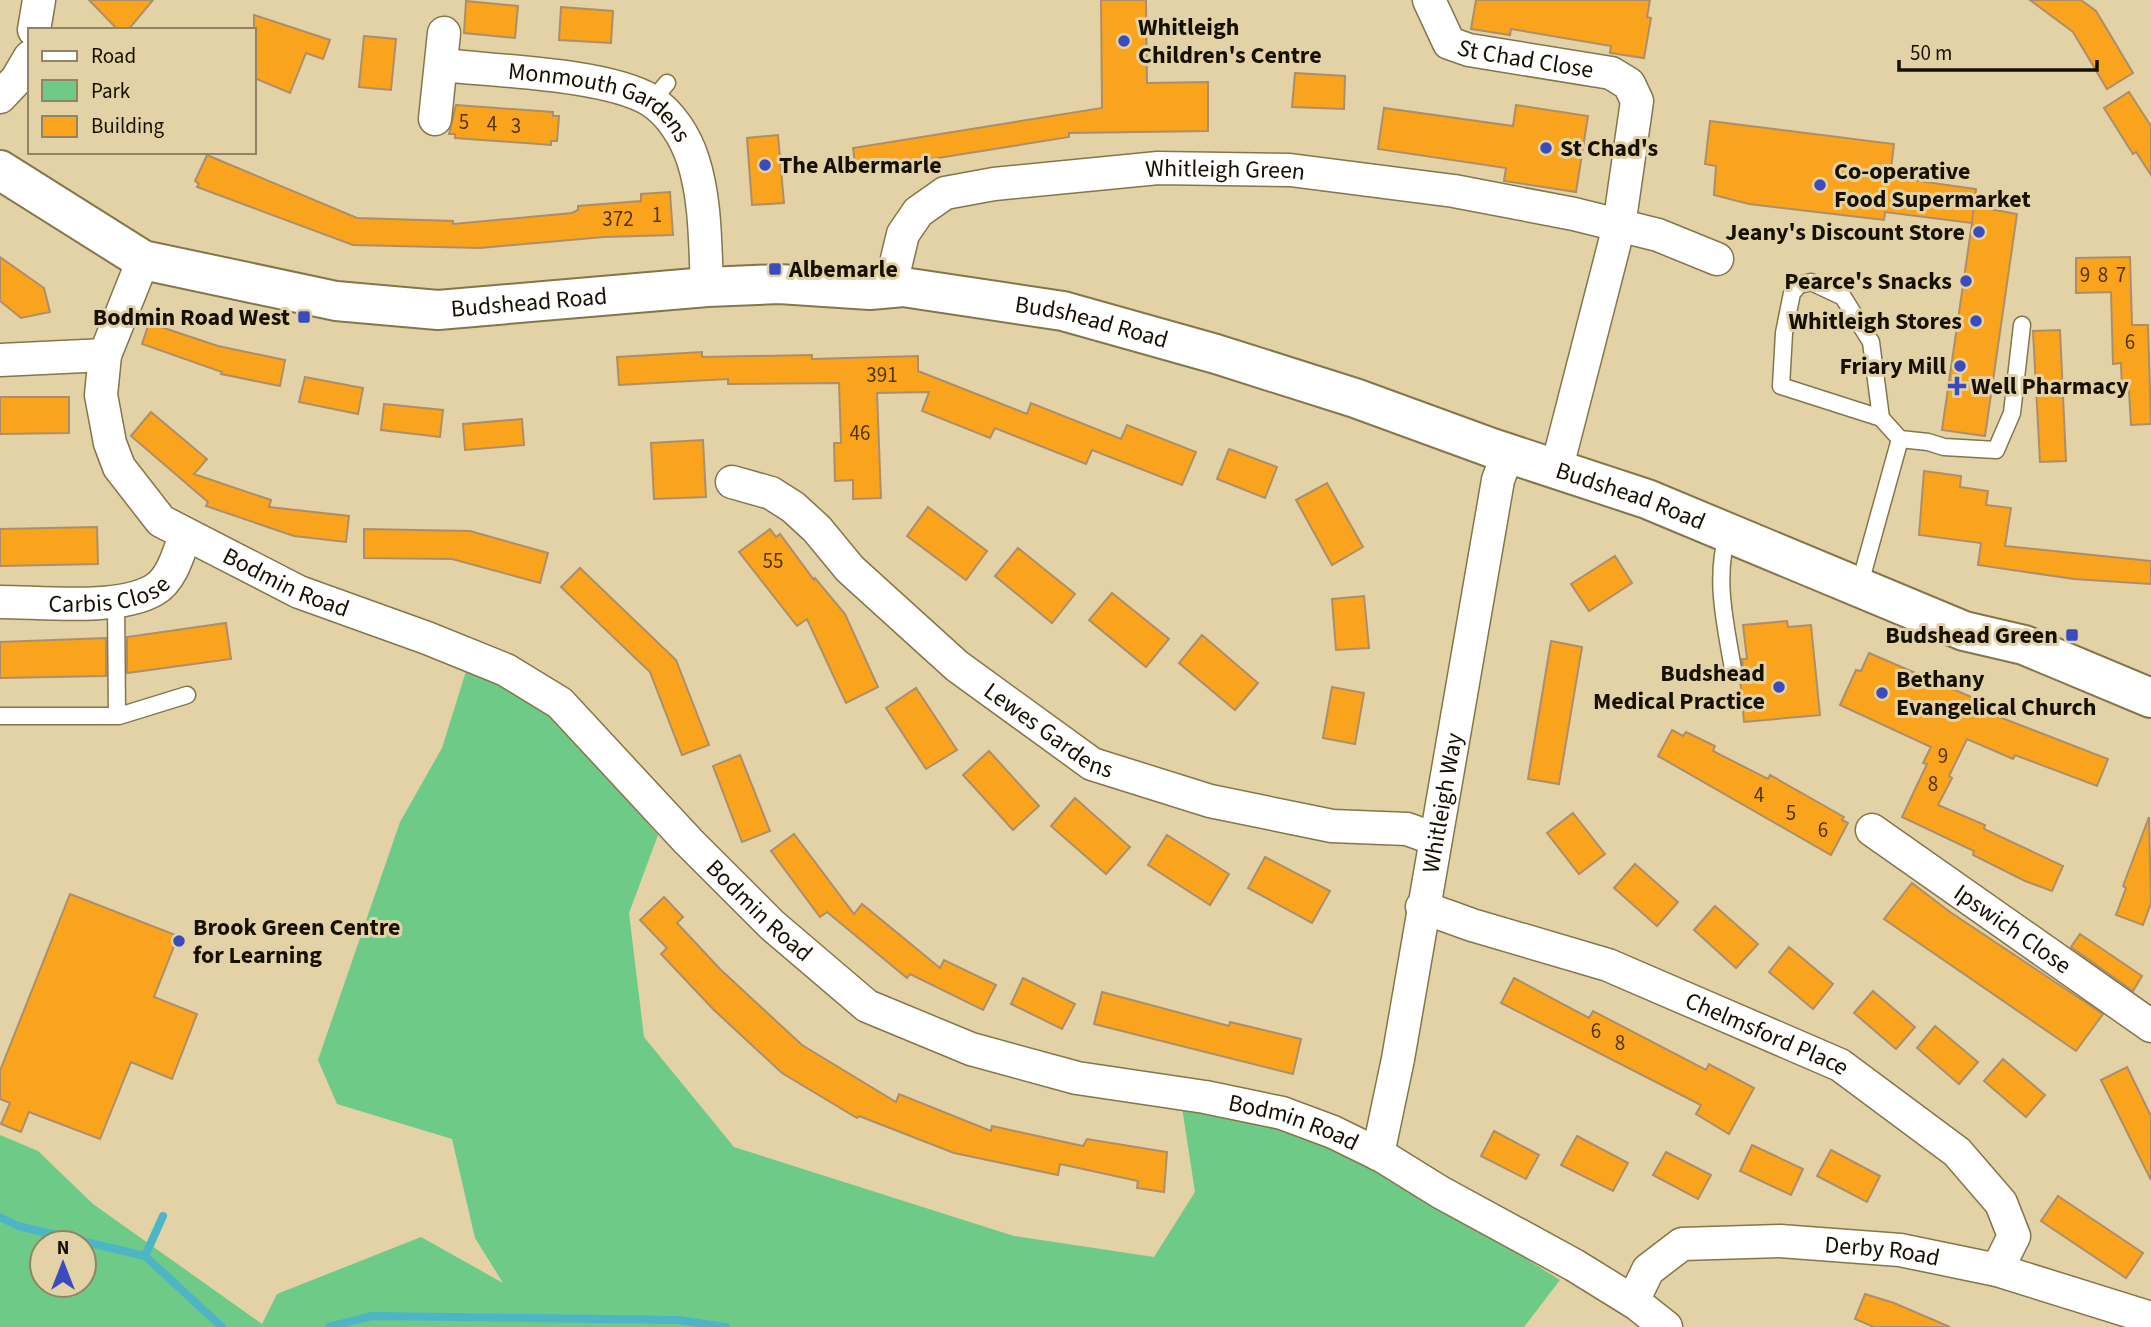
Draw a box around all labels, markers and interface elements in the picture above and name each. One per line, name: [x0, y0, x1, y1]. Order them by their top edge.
place label: Whitleigh Children's Centre: [1138, 10, 1322, 73]
legend: [28, 28, 256, 154]
scale bar: [1899, 28, 2097, 72]
street label: St Chad Close: [1453, 30, 1596, 87]
marker: Whitleigh Children's Centre: [1116, 33, 1132, 49]
text: 50 m: [1910, 38, 1952, 68]
text: Road: [91, 41, 136, 71]
street label: Monmouth Gardens: [507, 53, 700, 148]
text: Park: [91, 76, 131, 106]
house number: 5: [459, 107, 469, 137]
house number: 4: [487, 109, 497, 139]
text: Building: [91, 111, 165, 141]
house number: 3: [511, 111, 521, 141]
place label: St Chad's: [1560, 131, 1658, 166]
marker: St Chad's: [1538, 140, 1554, 156]
place label: The Albermarle: [779, 148, 942, 183]
street label: Whitleigh Green: [1144, 150, 1307, 189]
place label: Co-operative Food Supermarket: [1834, 154, 2031, 217]
marker: The Albermarle: [757, 157, 773, 173]
marker: Co-operative Food Supermarket: [1812, 177, 1828, 193]
house number: 1: [652, 200, 662, 230]
house number: 372: [602, 204, 634, 234]
place label: Jeany's Discount Store: [1725, 215, 1965, 250]
marker: Jeany's Discount Store: [1971, 224, 1987, 240]
place label: Albemarle: [788, 252, 898, 287]
house number: 9: [2080, 260, 2090, 290]
house number: 8: [2098, 260, 2108, 290]
house number: 7: [2116, 260, 2126, 290]
marker: Albemarle: [767, 261, 783, 277]
place label: Pearce's Snacks: [1784, 264, 1952, 299]
marker: Pearce's Snacks: [1958, 273, 1974, 289]
street label: Budshead Road: [449, 278, 609, 326]
street label: Budshead Road: [1013, 287, 1172, 357]
place label: Bodmin Road West: [93, 300, 290, 335]
place label: Whitleigh Stores: [1789, 304, 1962, 339]
marker: Bodmin Road West: [296, 309, 312, 325]
marker: Whitleigh Stores: [1968, 313, 1984, 329]
house number: 6: [2125, 327, 2135, 357]
place label: Friary Mill: [1839, 349, 1946, 384]
marker: Friary Mill: [1952, 358, 1968, 374]
house number: 391: [866, 360, 898, 390]
place label: Well Pharmacy: [1971, 369, 2129, 404]
marker: Well Pharmacy: [1949, 378, 1965, 394]
house number: 46: [850, 418, 870, 448]
street label: Budshead Road: [1551, 453, 1711, 539]
street label: Bodmin Road: [217, 538, 354, 626]
house number: 55: [763, 546, 783, 576]
street label: Carbis Close: [48, 568, 178, 621]
place label: Budshead Green: [1885, 618, 2058, 653]
marker: Budshead Green: [2064, 627, 2080, 643]
place label: Budshead Medical Practice: [1593, 656, 1765, 719]
place label: Bethany Evangelical Church: [1896, 662, 2097, 725]
street label: Lewes Gardens: [977, 674, 1117, 787]
marker: Budshead Medical Practice: [1771, 679, 1787, 695]
marker: Bethany Evangelical Church: [1874, 685, 1890, 701]
street label: Whitleigh Way: [1413, 730, 1472, 876]
house number: 9: [1938, 741, 1948, 771]
house number: 8: [1928, 769, 1938, 799]
house number: 4: [1754, 780, 1764, 810]
house number: 5: [1786, 798, 1796, 828]
house number: 6: [1818, 815, 1828, 845]
street label: Bodmin Road: [698, 851, 820, 970]
street label: Ipswich Close: [1947, 875, 2079, 982]
place label: Brook Green Centre for Learning: [193, 910, 401, 973]
marker: Brook Green Centre for Learning: [171, 933, 187, 949]
street label: Chelmsford Place: [1680, 983, 1857, 1084]
house number: 6: [1591, 1016, 1601, 1046]
house number: 8: [1615, 1028, 1625, 1058]
street label: Bodmin Road: [1225, 1085, 1365, 1160]
street label: Derby Road: [1823, 1227, 1943, 1275]
north arrow: [28, 1229, 98, 1299]
text: N: [57, 1235, 69, 1262]

